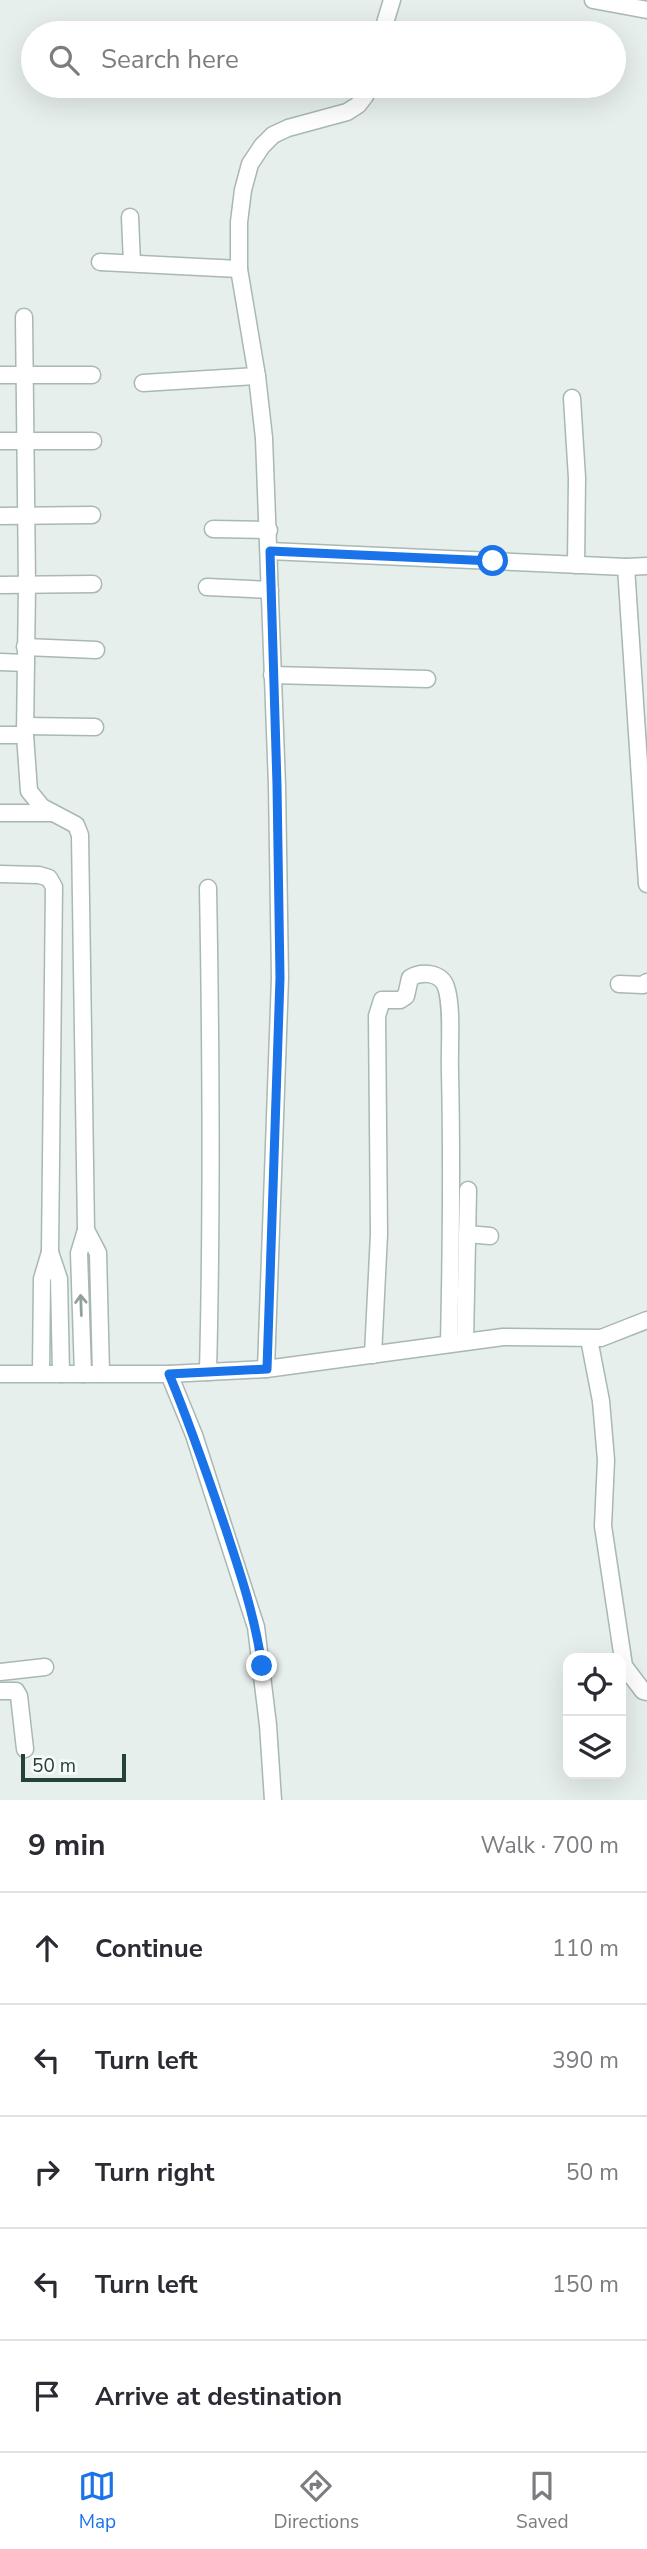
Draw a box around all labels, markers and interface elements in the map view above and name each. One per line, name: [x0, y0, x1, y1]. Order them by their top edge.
search box: [21, 21, 626, 98]
icon: search: [45, 41, 83, 79]
text: Search here: [101, 42, 239, 77]
route start: [477, 545, 508, 576]
one-way arrow: [74, 1294, 88, 1317]
route end: [246, 1650, 277, 1681]
map controls: [563, 1653, 626, 1779]
button: locate: [563, 1653, 626, 1716]
button: layers: [563, 1716, 626, 1779]
scale bar: [21, 1751, 126, 1783]
text: 50 m: [32, 1753, 76, 1779]
text: 9 min: [28, 1825, 106, 1866]
text: Walk · 700 m: [480, 1830, 619, 1861]
icon: ahead: [28, 1929, 66, 1967]
text: Continue: [95, 1931, 203, 1966]
text: 110 m: [552, 1933, 619, 1964]
icon: left: [28, 2041, 66, 2079]
text: Turn left: [95, 2043, 198, 2078]
text: 390 m: [552, 2045, 619, 2076]
icon: right: [28, 2153, 66, 2191]
text: Turn right: [95, 2155, 214, 2190]
text: 50 m: [566, 2157, 619, 2188]
icon: left: [28, 2265, 66, 2303]
text: Turn left: [95, 2267, 198, 2302]
text: 150 m: [552, 2269, 619, 2300]
icon: arrive: [28, 2377, 66, 2415]
text: Arrive at destination: [95, 2379, 342, 2414]
tab: Map: [78, 2467, 116, 2535]
tab: Directions: [273, 2467, 359, 2535]
tab: Saved: [516, 2467, 569, 2535]

